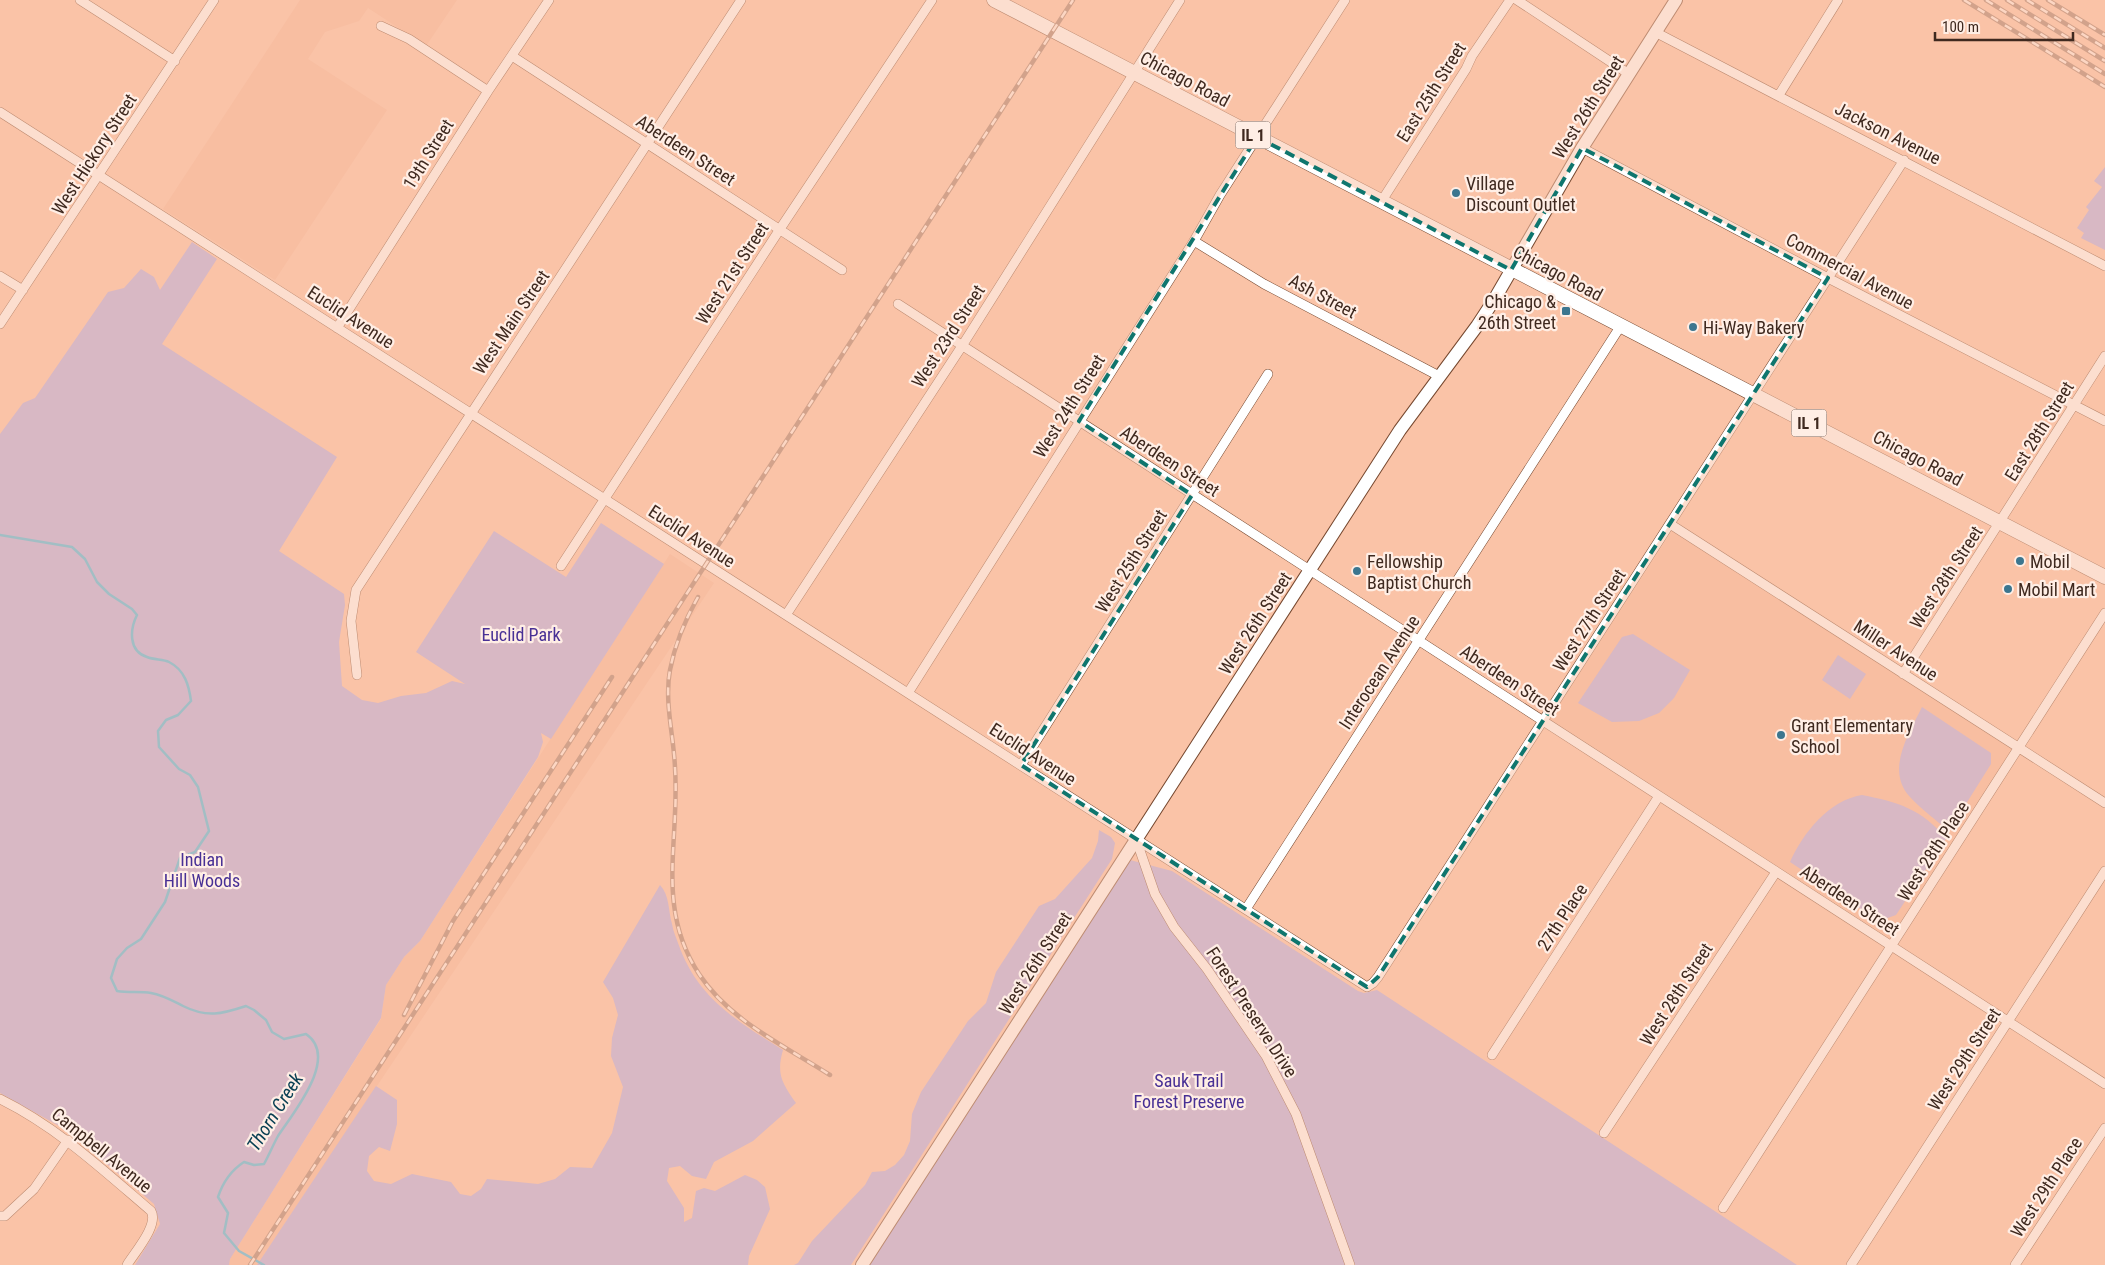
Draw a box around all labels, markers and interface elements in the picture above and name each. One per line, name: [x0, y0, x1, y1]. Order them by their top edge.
scale bar: [1935, 10, 2072, 42]
text: 100 m: [1942, 18, 1979, 36]
street label: East 25th Street: [1392, 38, 1470, 146]
street label: Chicago Road: [1137, 47, 1233, 111]
street label: West 26th Street: [1548, 52, 1628, 162]
street label: West Hickory Street: [47, 90, 141, 218]
street label: Jackson Avenue: [1832, 97, 1944, 169]
street label: Aberdeen Street: [633, 110, 739, 190]
street label: 19th Street: [398, 115, 458, 193]
road number: IL 1: [1236, 122, 1270, 148]
place label: Village Discount Outlet: [1466, 173, 1576, 215]
marker: Village Discount Outlet: [1450, 187, 1462, 199]
street label: West 21st Street: [691, 218, 773, 328]
street label: Commercial Avenue: [1783, 229, 1917, 313]
street label: Chicago Road: [1510, 241, 1606, 305]
street label: West Main Street: [468, 266, 554, 378]
street label: Ash Street: [1286, 269, 1360, 323]
street label: Euclid Avenue: [304, 281, 398, 353]
street label: West 23rd Street: [907, 281, 989, 391]
place label: Chicago & 26th Street: [1478, 291, 1556, 333]
marker: Chicago & 26th Street: [1560, 305, 1572, 317]
place label: Hi-Way Bakery: [1703, 317, 1805, 338]
marker: Hi-Way Bakery: [1687, 321, 1699, 333]
street label: West 24th Street: [1029, 351, 1109, 461]
street label: East 28th Street: [2000, 377, 2078, 485]
road number: IL 1: [1792, 409, 1826, 436]
street label: Aberdeen Street: [1117, 421, 1223, 501]
street label: Chicago Road: [1870, 426, 1966, 490]
street label: Euclid Avenue: [645, 500, 739, 572]
street label: West 25th Street: [1091, 506, 1171, 616]
street label: West 28th Street: [1905, 522, 1987, 632]
place label: Fellowship Baptist Church: [1367, 551, 1471, 593]
place label: Mobil: [2030, 551, 2070, 572]
marker: Mobil: [2014, 555, 2026, 567]
marker: Fellowship Baptist Church: [1351, 565, 1363, 577]
street label: West 27th Street: [1548, 565, 1630, 675]
street label: West 26th Street: [1214, 568, 1296, 678]
place label: Mobil Mart: [2018, 579, 2095, 600]
marker: Mobil Mart: [2002, 583, 2014, 595]
street label: Interocean Avenue: [1334, 611, 1424, 733]
street label: Miller Avenue: [1850, 615, 1942, 685]
park label: Euclid Park: [481, 624, 561, 645]
street label: Aberdeen Street: [1457, 640, 1563, 720]
place label: Grant Elementary School: [1791, 715, 1913, 757]
street label: Euclid Avenue: [986, 718, 1080, 790]
marker: Grant Elementary School: [1775, 729, 1787, 741]
street label: West 28th Place: [1893, 797, 1973, 905]
park label: Indian Hill Woods: [164, 849, 240, 891]
street label: Aberdeen Street: [1797, 860, 1903, 940]
street label: 27th Place: [1533, 880, 1591, 954]
street label: West 26th Street: [994, 908, 1076, 1018]
street label: West 28th Street: [1635, 939, 1717, 1049]
street label: Forest Preserve Drive: [1202, 943, 1302, 1081]
street label: West 29th Street: [1923, 1004, 2005, 1114]
water label: Thorn Creek: [242, 1068, 308, 1155]
park label: Sauk Trail Forest Preserve: [1134, 1070, 1244, 1112]
street label: Campbell Avenue: [48, 1103, 156, 1197]
street label: West 29th Place: [2006, 1133, 2086, 1241]

